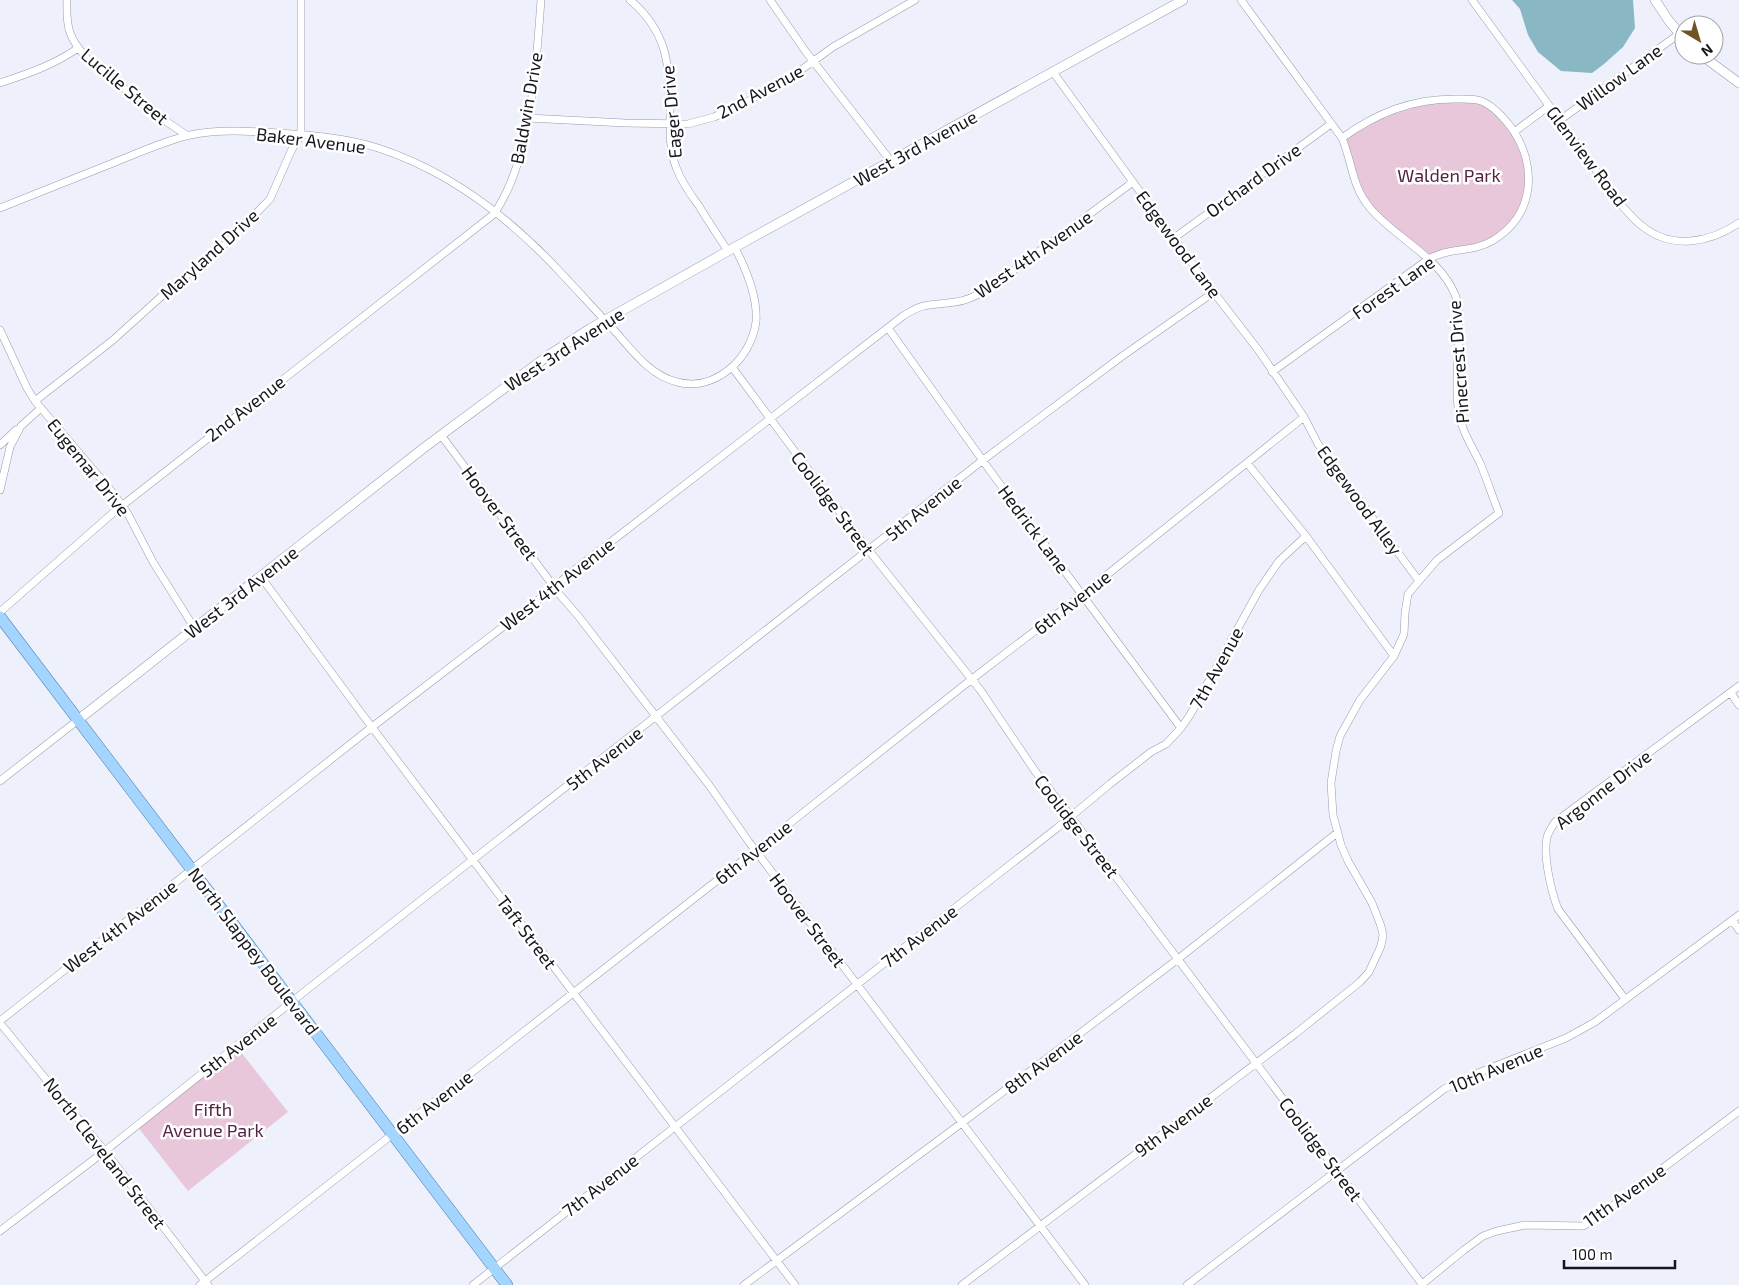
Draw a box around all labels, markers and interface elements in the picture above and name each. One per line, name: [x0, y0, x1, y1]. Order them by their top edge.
north arrow: [1674, 15, 1724, 65]
street label: Willow Lane: [1572, 39, 1666, 115]
text: N: [1698, 41, 1717, 60]
street label: Lucille Street: [77, 43, 173, 129]
street label: Baldwin Drive: [505, 50, 547, 166]
street label: 2nd Avenue: [713, 59, 807, 123]
street label: Eager Drive: [656, 65, 686, 159]
street label: Glenview Road: [1542, 101, 1632, 211]
street label: West 3rd Avenue: [849, 105, 981, 191]
street label: Baker Avenue: [255, 122, 367, 158]
street label: Orchard Drive: [1201, 138, 1305, 222]
park label: Walden Park: [1397, 164, 1501, 186]
street label: Edgewood Lane: [1131, 186, 1227, 302]
street label: Maryland Drive: [155, 204, 263, 304]
street label: West 4th Avenue: [970, 205, 1096, 303]
street label: Forest Lane: [1348, 251, 1438, 323]
street label: Pinecrest Drive: [1443, 300, 1473, 424]
street label: West 3rd Avenue: [500, 302, 628, 396]
street label: 2nd Avenue: [201, 370, 289, 446]
street label: Eugemar Drive: [43, 414, 135, 520]
street label: Edgewood Alley: [1313, 441, 1407, 560]
street label: Coolidge Street: [787, 447, 879, 559]
street label: Hoover Street: [457, 462, 543, 565]
street label: 5th Avenue: [881, 471, 965, 545]
street label: Hedrick Lane: [994, 481, 1074, 577]
street label: West 4th Avenue: [496, 533, 618, 635]
street label: West 3rd Avenue: [180, 541, 302, 643]
street label: 6th Avenue: [1029, 565, 1115, 639]
street label: 7th Avenue: [1184, 623, 1248, 713]
street label: 5th Avenue: [561, 721, 647, 795]
street label: Argonne Drive: [1551, 745, 1655, 833]
street label: Coolidge Street: [1030, 770, 1124, 882]
street label: 6th Avenue: [710, 815, 796, 889]
street label: North Slappey Boulevard: [184, 863, 324, 1039]
street label: Hoover Street: [765, 869, 851, 972]
street label: West 4th Avenue: [59, 875, 181, 977]
street label: Taft Street: [492, 891, 562, 973]
street label: 7th Avenue: [877, 899, 961, 973]
street label: 5th Avenue: [195, 1008, 281, 1082]
street label: 8th Avenue: [1000, 1025, 1086, 1099]
street label: 10th Avenue: [1446, 1038, 1546, 1098]
street label: 6th Avenue: [391, 1065, 477, 1139]
street label: North Cleveland Street: [39, 1073, 171, 1233]
street label: 9th Avenue: [1130, 1089, 1216, 1161]
street label: Coolidge Street: [1275, 1093, 1367, 1205]
park label: Fifth Avenue Park: [162, 1098, 264, 1141]
street label: 7th Avenue: [558, 1148, 642, 1222]
street label: 11th Avenue: [1579, 1159, 1669, 1231]
scale bar: [1564, 1238, 1675, 1270]
text: 100 m: [1572, 1245, 1613, 1263]

